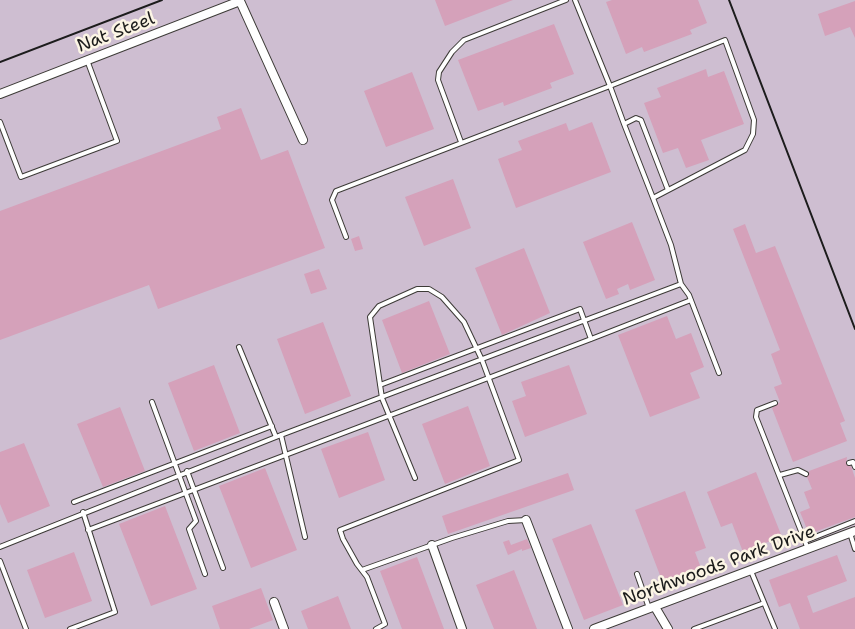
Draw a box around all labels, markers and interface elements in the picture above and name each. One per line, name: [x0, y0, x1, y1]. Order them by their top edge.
street label: Nat Steel: [74, 8, 158, 58]
street label: Northwoods Park Drive: [620, 521, 818, 611]

